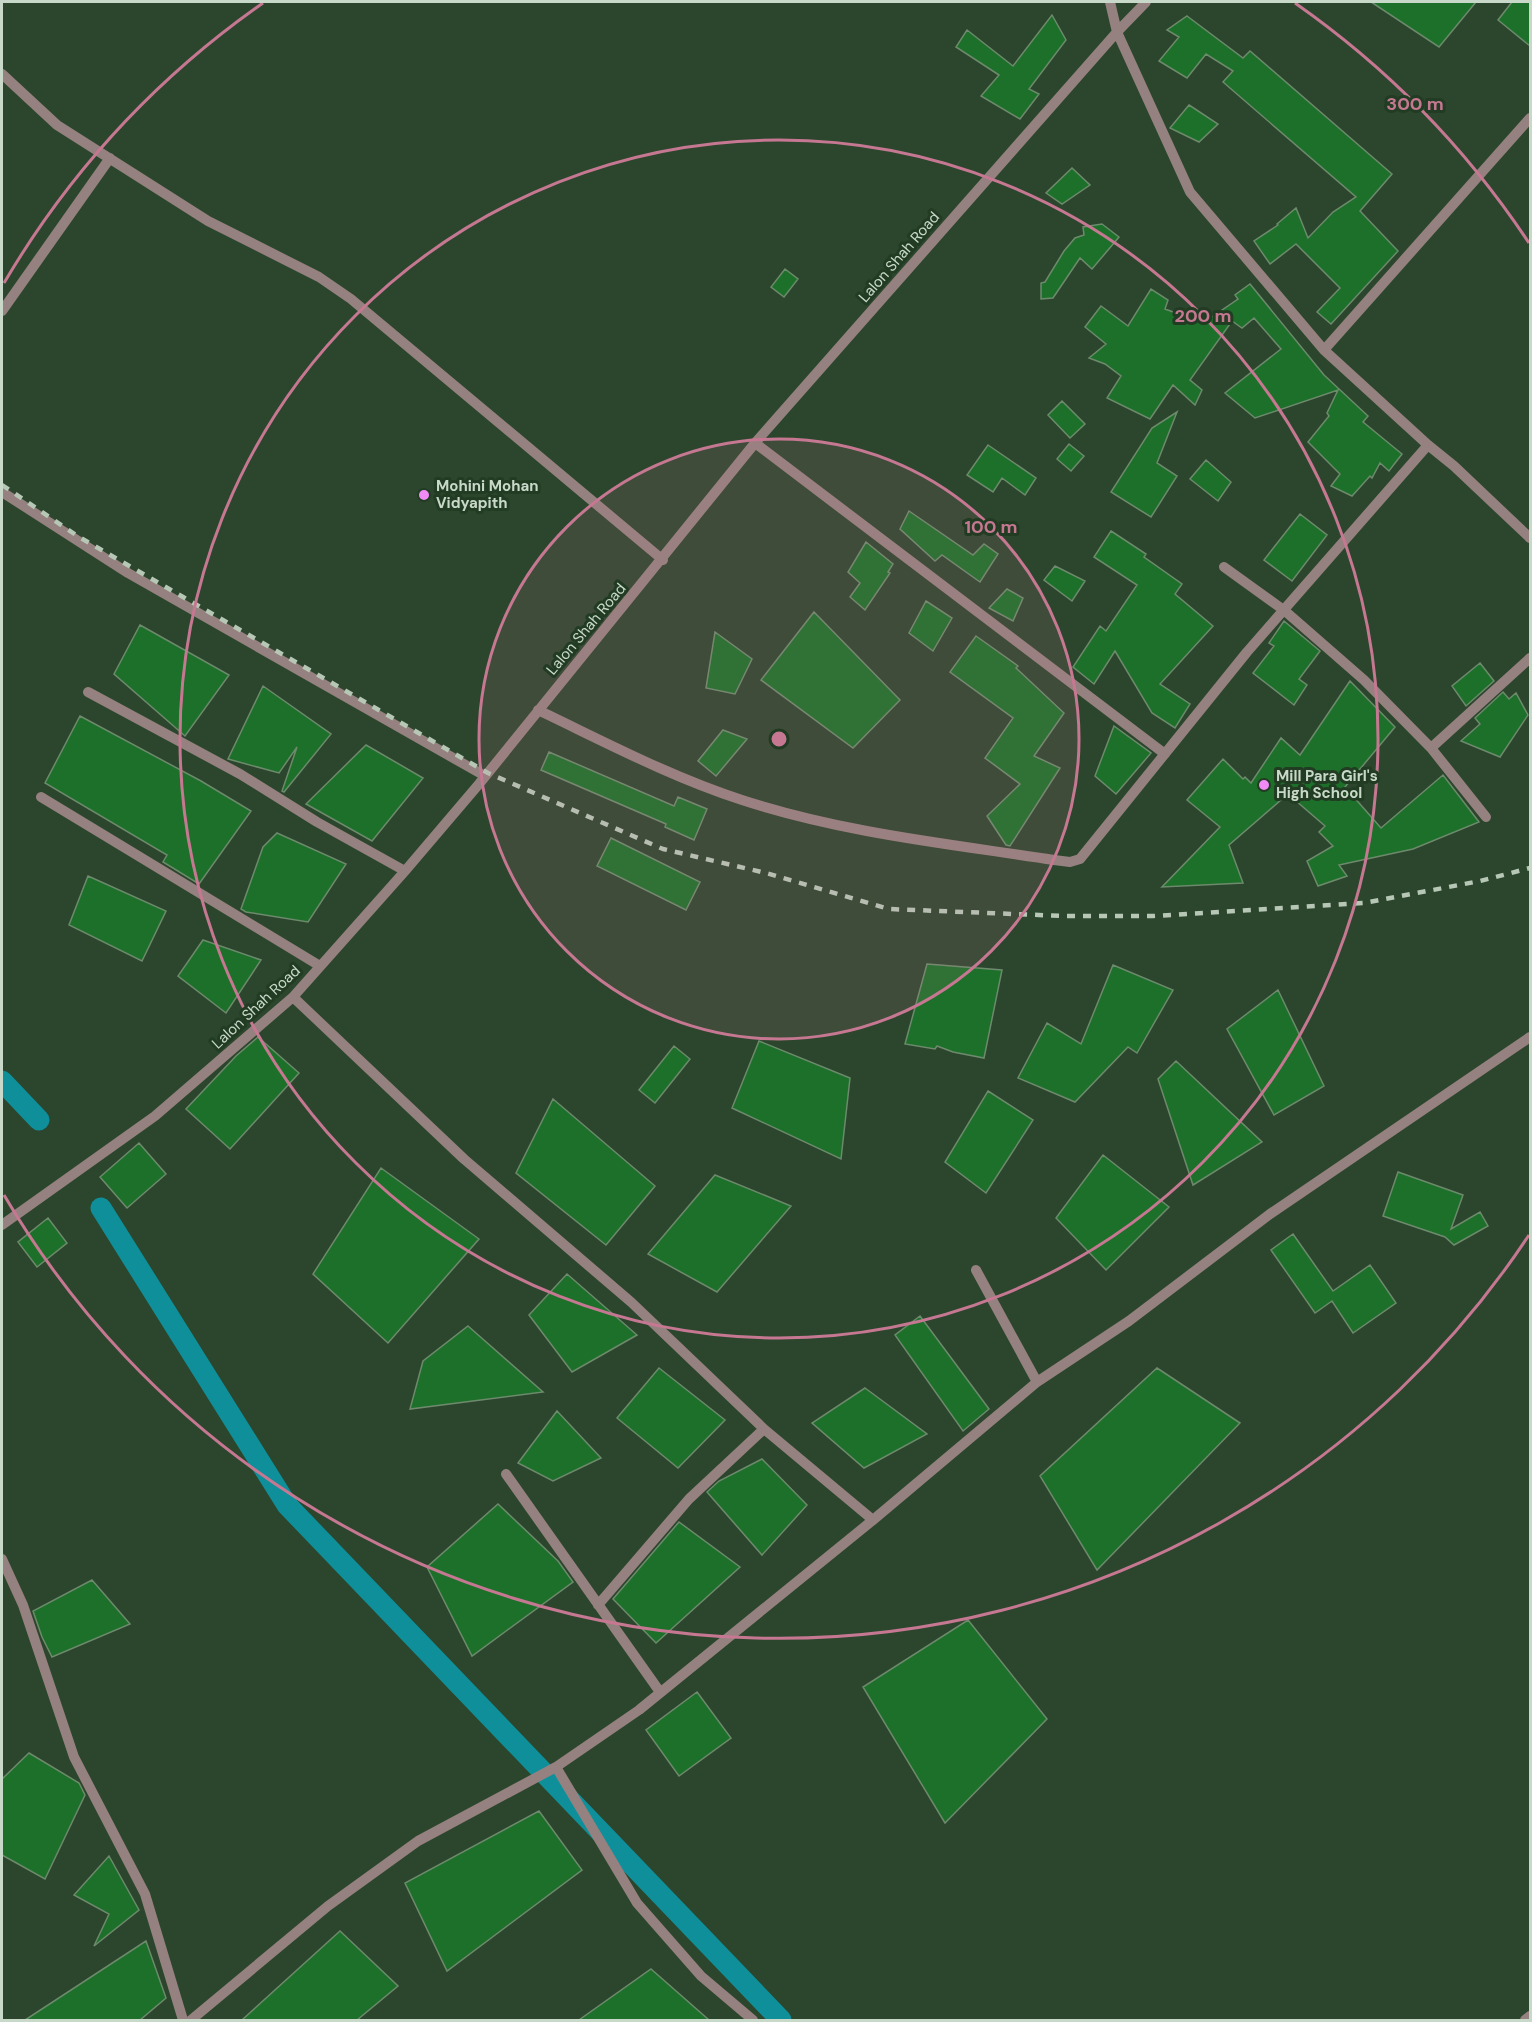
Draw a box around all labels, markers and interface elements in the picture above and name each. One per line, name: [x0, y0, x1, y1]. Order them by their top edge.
text: 300 m: [1386, 92, 1444, 116]
street label: Lalon Shah Road: [854, 207, 944, 307]
text: 200 m: [1175, 304, 1231, 328]
place label: Mohini Mohan Vidyapith: [436, 476, 538, 513]
marker: Mohini Mohan Vidyapith: [417, 488, 431, 502]
text: 100 m: [964, 515, 1018, 539]
street label: Lalon Shah Road: [542, 579, 630, 679]
centre of rings: [769, 729, 789, 749]
place label: Mill Para Girl's High School: [1276, 766, 1378, 803]
marker: Mill Para Girl's High School: [1257, 778, 1271, 792]
street label: Lalon Shah Road: [208, 961, 304, 1053]

